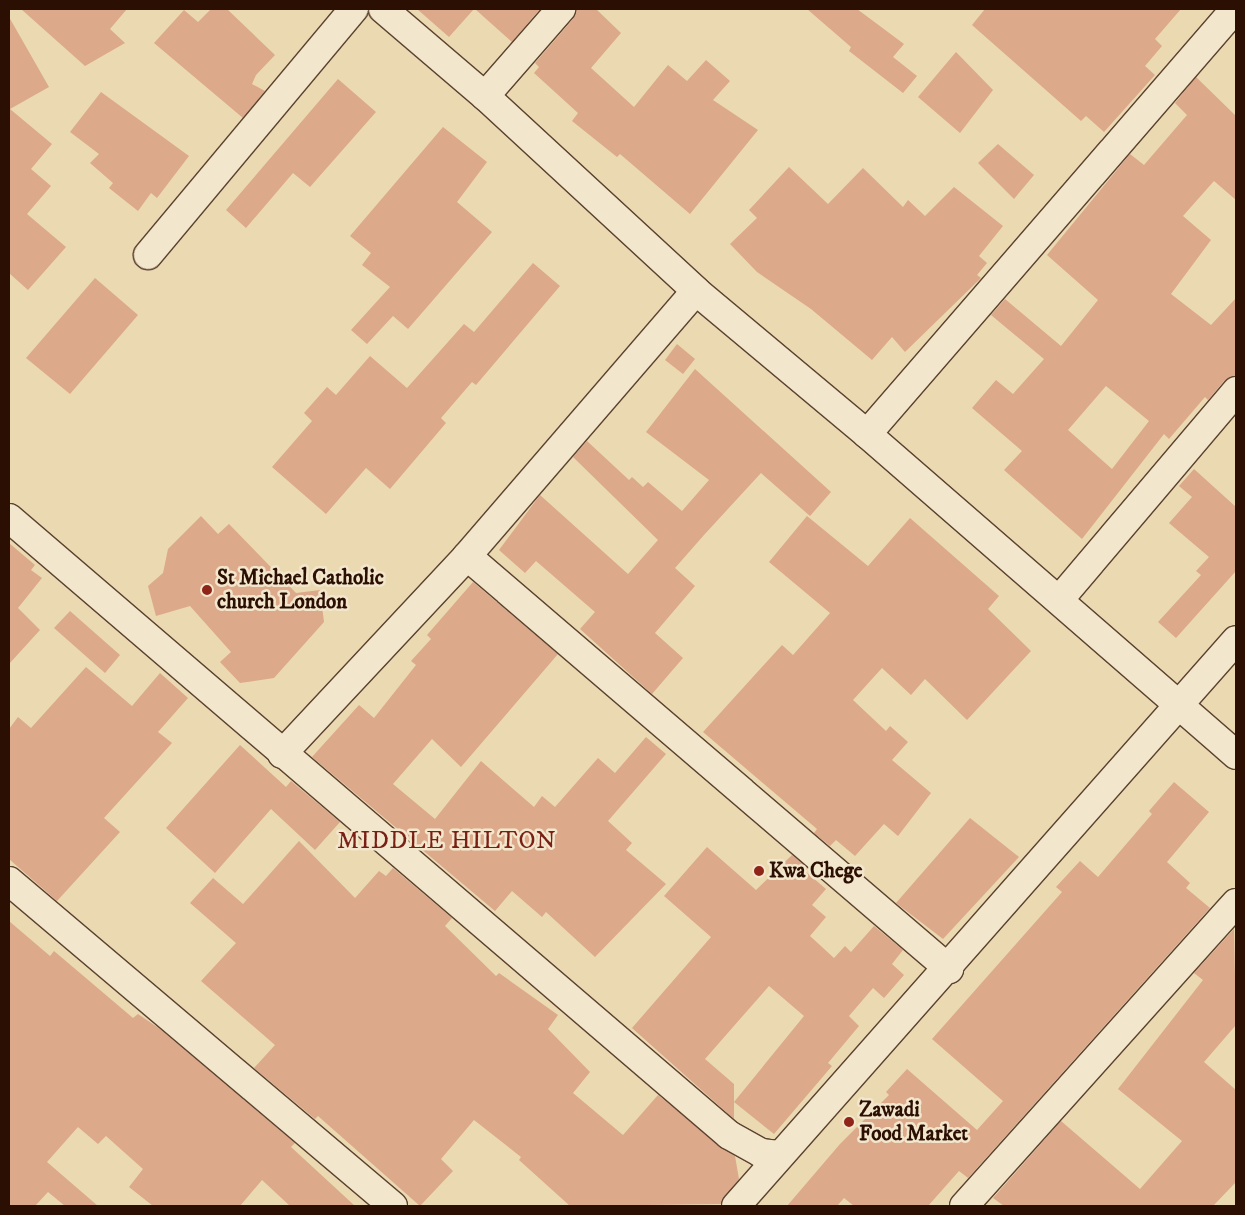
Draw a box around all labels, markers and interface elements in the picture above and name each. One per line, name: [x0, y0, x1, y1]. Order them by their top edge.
place label: St Michael Catholic church London: [217, 565, 384, 615]
marker: St Michael Catholic church London: [201, 584, 213, 596]
district label: MIDDLE HILTON: [336, 828, 558, 856]
place label: Kwa Chege: [769, 858, 862, 884]
marker: Kwa Chege: [753, 865, 765, 877]
place label: Zawadi Food Market: [859, 1097, 968, 1147]
marker: Zawadi Food Market: [843, 1116, 855, 1128]

